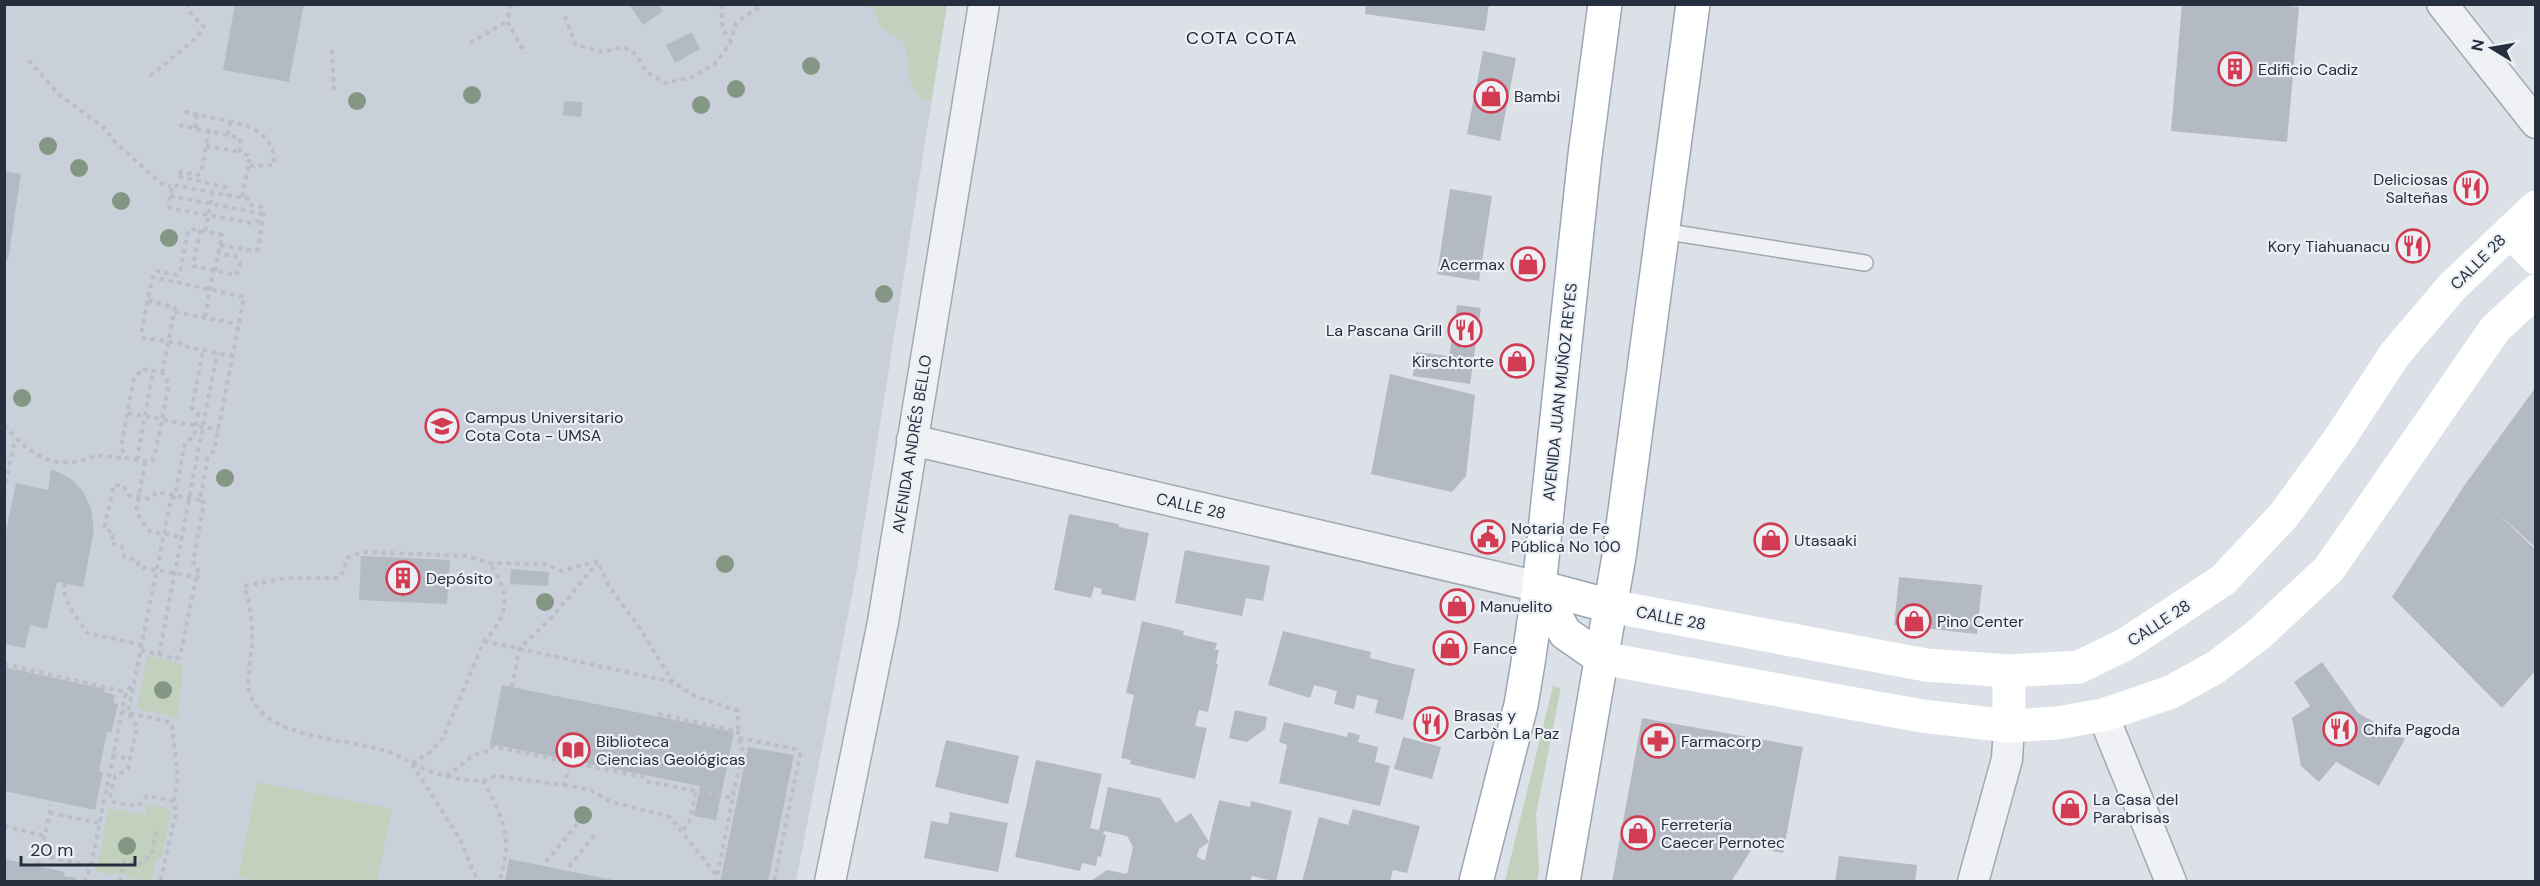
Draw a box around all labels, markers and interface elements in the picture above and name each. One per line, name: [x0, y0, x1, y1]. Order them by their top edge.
north arrow: [2462, 18, 2522, 78]
district label: COTA COTA: [1186, 26, 1298, 50]
text: N: [2466, 38, 2489, 53]
building icon: Edificio Cadiz: [2217, 51, 2253, 87]
place label: Edificio Cadiz: [2258, 59, 2358, 80]
shop icon: Bambi: [1473, 78, 1509, 114]
place label: Bambi: [1514, 86, 1560, 107]
place label: Deliciosas Salteñas: [2373, 169, 2448, 208]
restaurant icon: Deliciosas Salteñas: [2453, 170, 2489, 206]
restaurant icon: Kory Tiahuanacu: [2395, 228, 2431, 264]
street label: CALLE 28: [2446, 230, 2510, 294]
place label: Kory Tiahuanacu: [2268, 236, 2390, 257]
shop icon: Acermax: [1510, 246, 1546, 282]
place label: Acermax: [1440, 254, 1505, 275]
street label: AVENIDA JUAN MUÑOZ REYES: [1538, 282, 1582, 502]
restaurant icon: La Pascana Grill: [1447, 312, 1483, 348]
place label: La Pascana Grill: [1326, 320, 1442, 341]
shop icon: Kirschtorte: [1499, 343, 1535, 379]
place label: Kirschtorte: [1412, 351, 1494, 372]
street label: AVENIDA ANDRÉS BELLO: [888, 353, 936, 535]
place label: Campus Universitario Cota Cota - UMSA: [465, 407, 624, 446]
school or university icon: Campus Universitario Cota Cota - UMSA: [424, 408, 460, 444]
street label: CALLE 28: [1154, 488, 1228, 524]
place label: Notaria de Fe Pública No 100: [1511, 518, 1621, 557]
public building icon: Notaria de Fe Pública No 100: [1470, 519, 1506, 555]
shop icon: Utasaaki: [1753, 522, 1789, 558]
place label: Utasaaki: [1794, 530, 1857, 551]
building icon: Depósito: [385, 560, 421, 596]
place label: Depósito: [426, 568, 493, 589]
shop icon: Manuelito: [1439, 588, 1475, 624]
street label: CALLE 28: [2124, 595, 2194, 651]
place label: Manuelito: [1480, 596, 1553, 617]
street label: CALLE 28: [1634, 601, 1708, 635]
shop icon: Pino Center: [1896, 603, 1932, 639]
place label: Pino Center: [1937, 611, 2024, 632]
shop icon: Fance: [1432, 630, 1468, 666]
place label: Fance: [1473, 638, 1517, 659]
place label: Brasas y Carbòn La Paz: [1454, 705, 1559, 744]
restaurant icon: Brasas y Carbòn La Paz: [1413, 706, 1449, 742]
restaurant icon: Chifa Pagoda: [2322, 711, 2358, 747]
place label: Chifa Pagoda: [2363, 719, 2460, 740]
pharmacy icon: Farmacorp: [1640, 723, 1676, 759]
place label: Biblioteca Ciencias Geológicas: [596, 731, 746, 770]
place label: Farmacorp: [1681, 731, 1761, 752]
library icon: Biblioteca Ciencias Geológicas: [555, 732, 591, 768]
place label: La Casa del Parabrisas: [2093, 789, 2178, 828]
shop icon: La Casa del Parabrisas: [2052, 790, 2088, 826]
place label: Ferretería Caecer Pernotec: [1661, 814, 1785, 853]
shop icon: Ferretería Caecer Pernotec: [1620, 815, 1656, 851]
scale bar: [21, 829, 135, 867]
text: 20 m: [30, 838, 73, 862]

